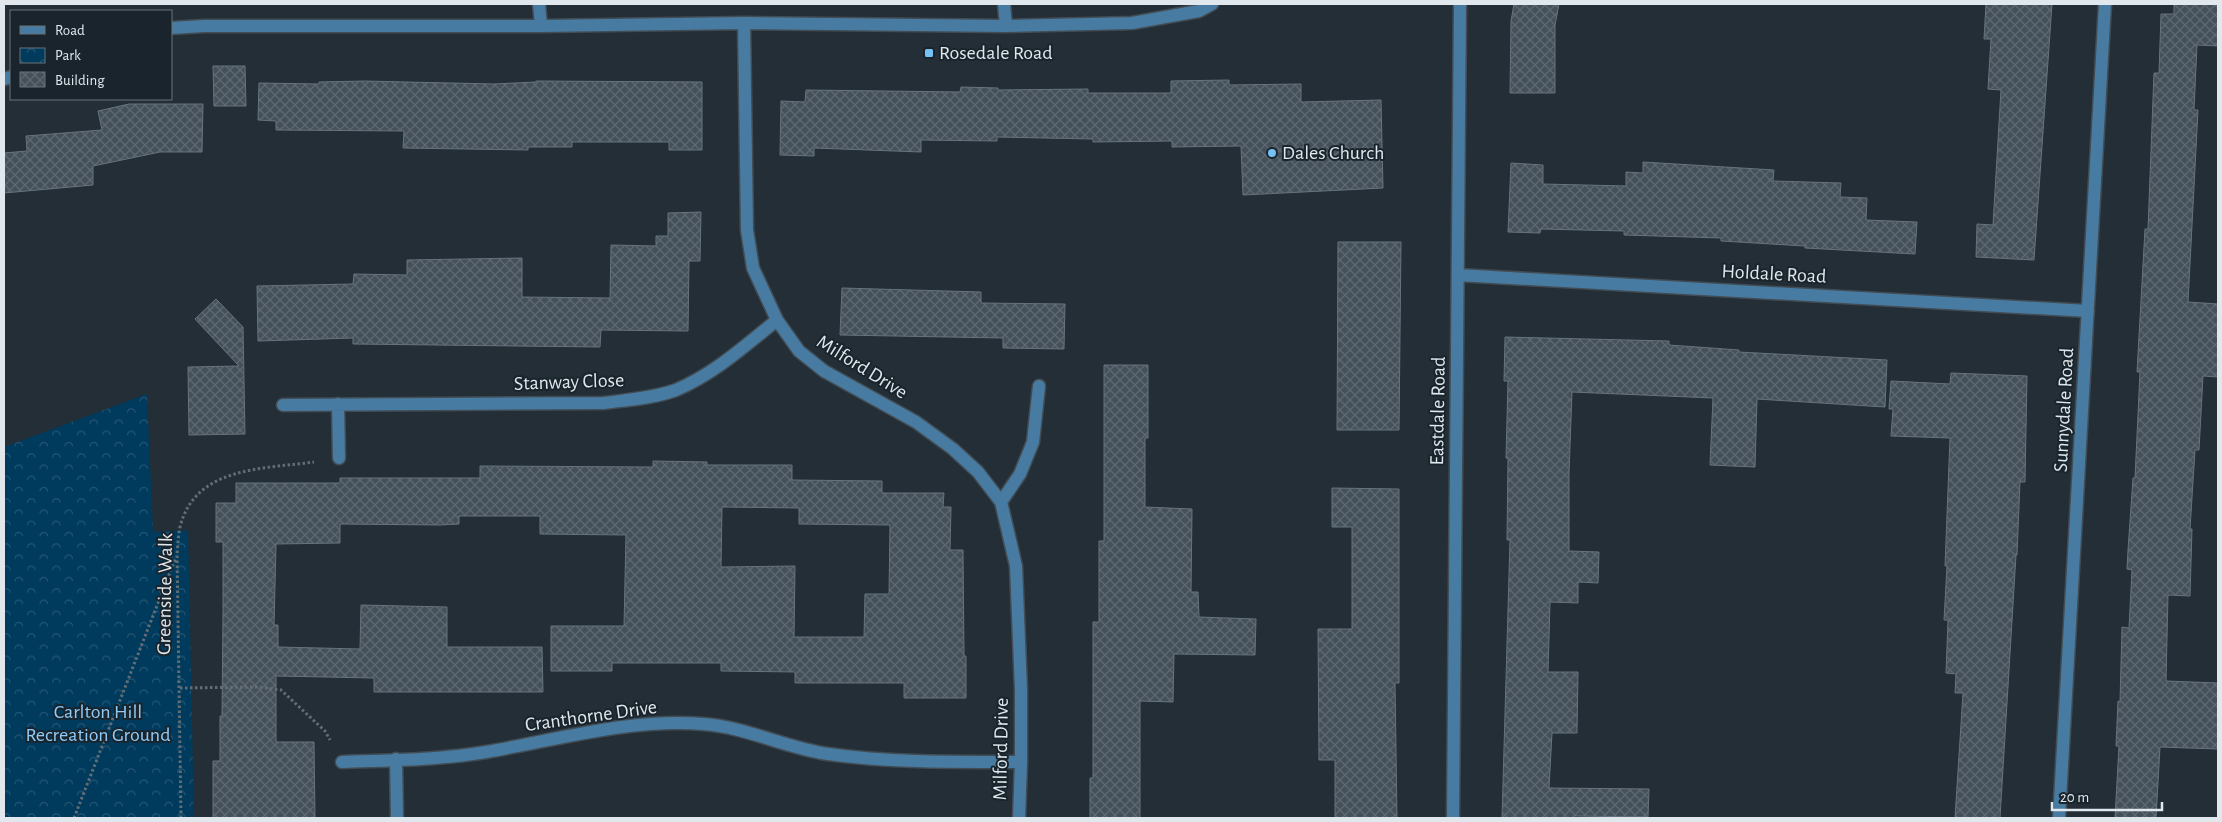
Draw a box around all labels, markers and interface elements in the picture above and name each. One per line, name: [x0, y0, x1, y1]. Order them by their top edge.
legend: [10, 10, 172, 100]
text: Road: [55, 23, 85, 38]
place label: Rosedale Road: [939, 43, 1053, 63]
marker: Rosedale Road: [923, 47, 935, 59]
text: Park: [55, 48, 81, 63]
text: Building: [55, 73, 105, 88]
place label: Dales Church: [1282, 143, 1384, 163]
marker: Dales Church: [1266, 147, 1278, 159]
street label: Holdale Road: [1721, 261, 1827, 287]
street label: Milford Drive: [813, 331, 911, 403]
street label: Sunnydale Road: [2051, 347, 2077, 473]
street label: Eastdale Road: [1427, 356, 1449, 466]
street label: Stanway Close: [513, 370, 625, 394]
street label: Greenside Walk: [154, 533, 176, 655]
street label: Cranthorne Drive: [524, 697, 658, 735]
street label: Milford Drive: [990, 698, 1012, 800]
park label: Carlton Hill Recreation Ground: [25, 702, 171, 745]
scale bar: [2052, 780, 2162, 812]
text: 20 m: [2060, 790, 2089, 805]

